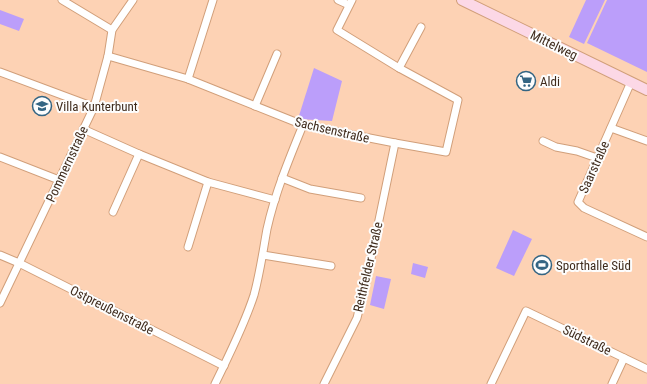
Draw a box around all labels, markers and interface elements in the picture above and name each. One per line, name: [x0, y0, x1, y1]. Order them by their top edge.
street label: Mittelweg: [528, 27, 580, 63]
supermarket icon: Aldi: [515, 70, 537, 92]
place label: Aldi: [540, 74, 560, 89]
school or university icon: Villa Kunterbunt: [31, 95, 53, 117]
place label: Villa Kunterbunt: [56, 99, 138, 114]
street label: Sachsenstraße: [293, 114, 371, 146]
street label: Pommernstraße: [43, 124, 91, 204]
street label: Saarstraße: [576, 138, 612, 196]
street label: Reithfelder Straße: [350, 220, 386, 314]
sports icon: Sporthalle Süd: [531, 254, 553, 276]
place label: Sporthalle Süd: [556, 258, 631, 273]
street label: Ostpreußenstraße: [68, 282, 156, 338]
street label: Südstraße: [560, 322, 614, 358]

